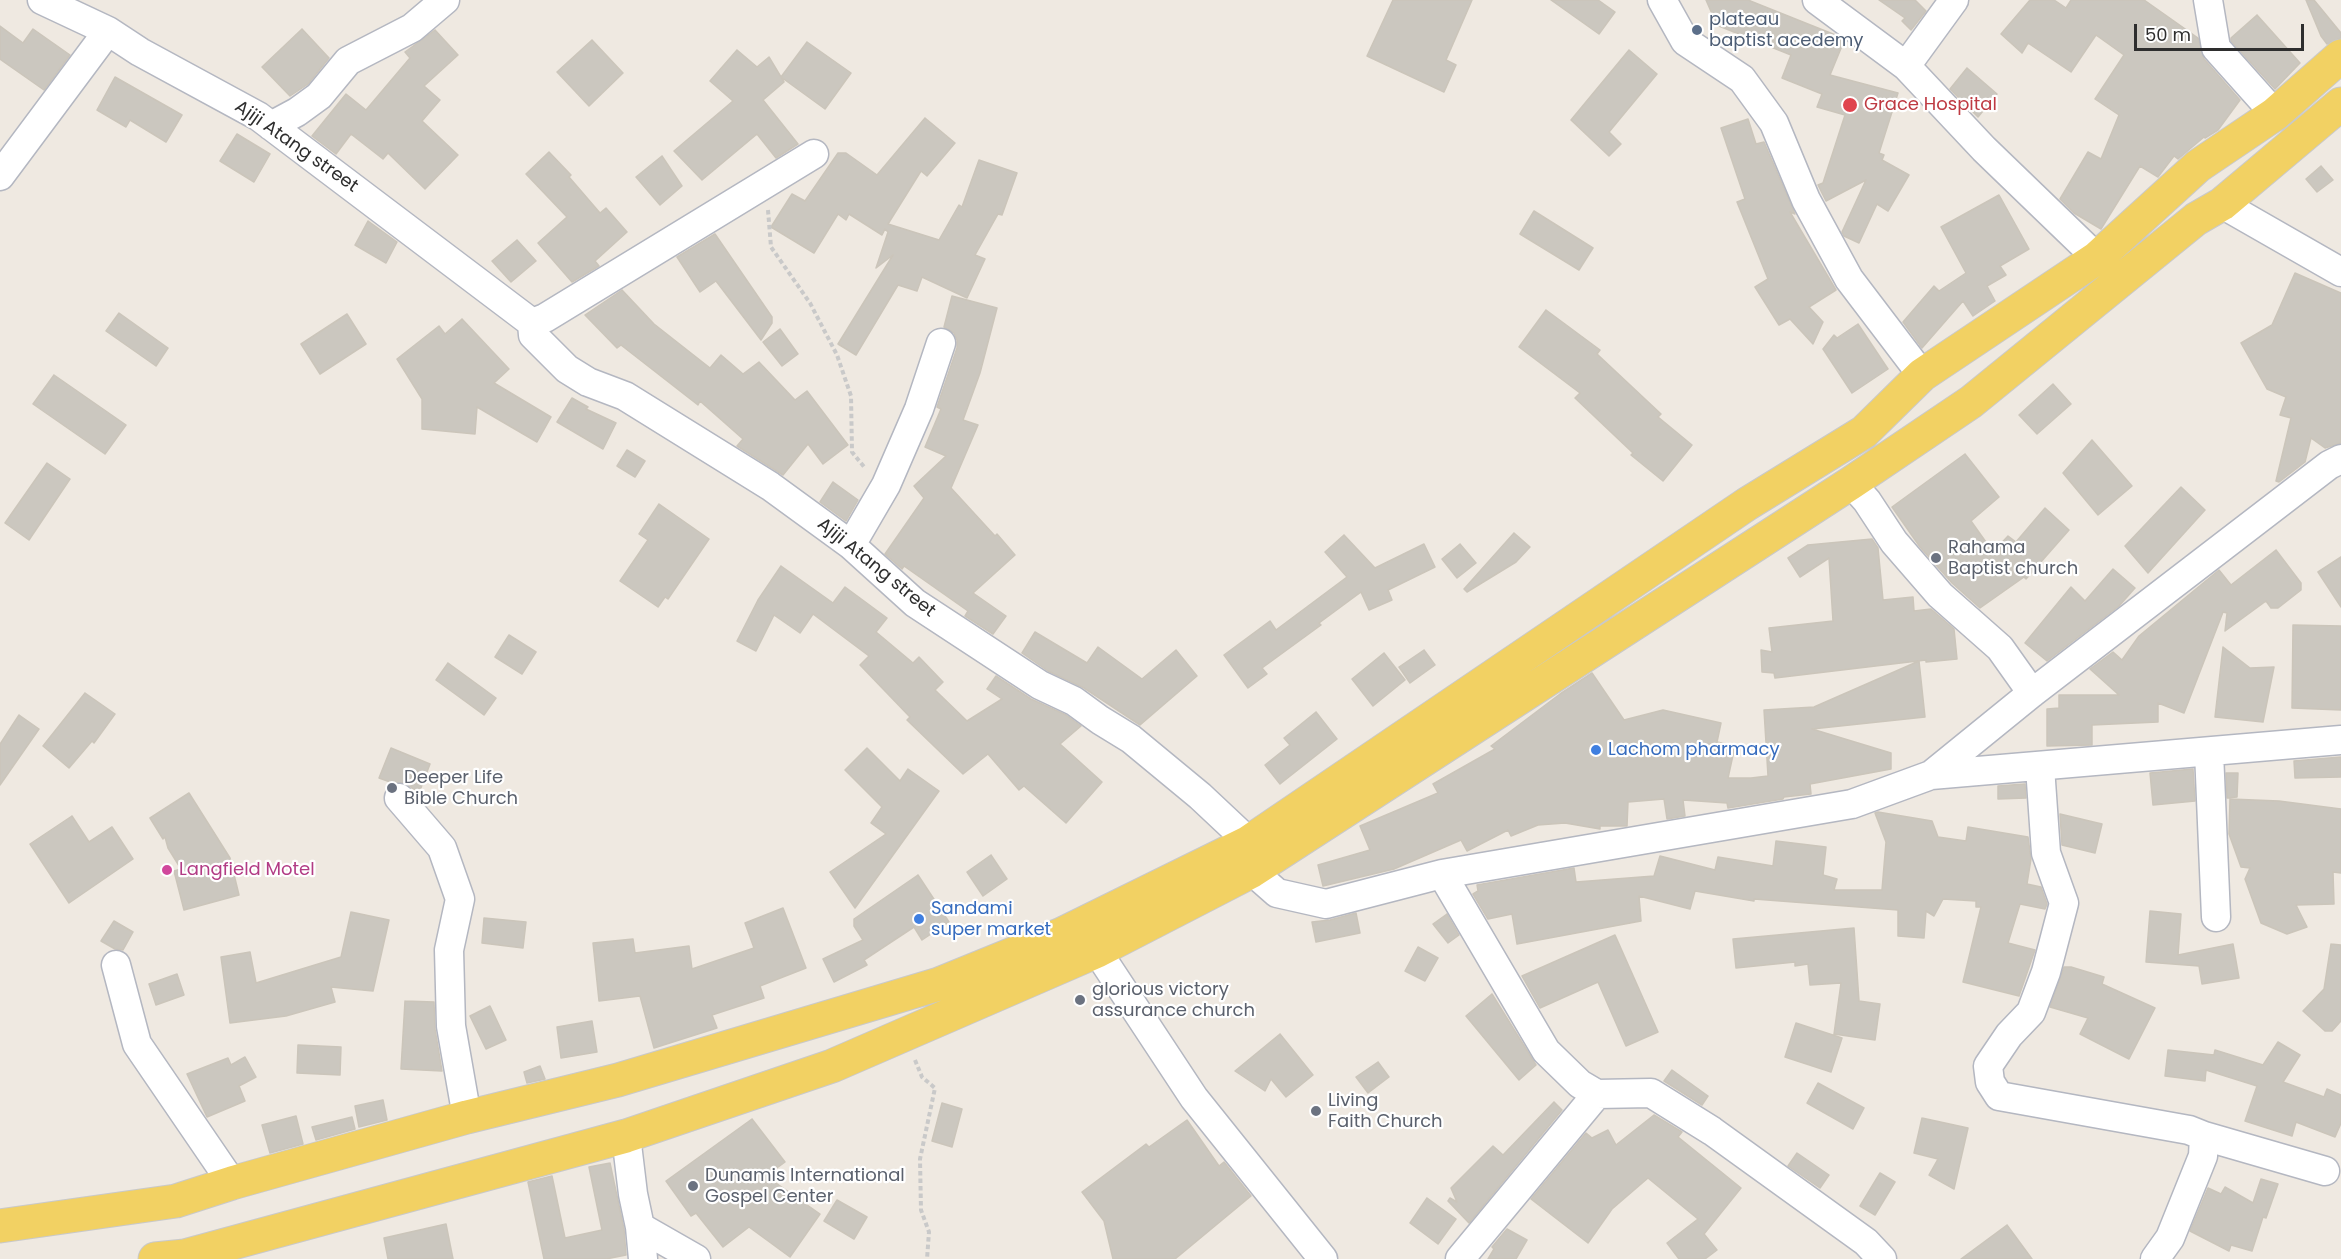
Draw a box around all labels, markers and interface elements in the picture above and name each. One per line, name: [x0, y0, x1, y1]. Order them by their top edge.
place label: plateau baptist acedemy: [1709, 9, 1863, 52]
scale bar: [2137, 12, 2306, 50]
text: 50 m: [2145, 22, 2191, 47]
marker: plateau baptist acedemy: [1690, 23, 1704, 37]
place label: Grace Hospital: [1864, 94, 1997, 116]
street label: Ajiji Atang street: [230, 96, 362, 198]
marker: Grace Hospital: [1841, 96, 1859, 114]
street label: Ajiji Atang street: [813, 514, 939, 622]
place label: Rahama Baptist church: [1948, 537, 2078, 580]
marker: Rahama Baptist church: [1929, 551, 1943, 565]
place label: Lachom pharmacy: [1608, 739, 1780, 761]
marker: Lachom pharmacy: [1589, 743, 1603, 757]
place label: Deeper Life Bible Church: [404, 767, 518, 810]
marker: Deeper Life Bible Church: [385, 781, 399, 795]
place label: Langfield Motel: [179, 859, 315, 881]
marker: Langfield Motel: [160, 863, 174, 877]
place label: Sandami super market: [931, 898, 1051, 940]
marker: Sandami super market: [912, 912, 926, 926]
place label: glorious victory assurance church: [1092, 979, 1255, 1022]
marker: glorious victory assurance church: [1073, 993, 1087, 1007]
place label: Living Faith Church: [1328, 1090, 1443, 1132]
marker: Living Faith Church: [1309, 1104, 1323, 1118]
place label: Dunamis International Gospel Center: [705, 1165, 905, 1208]
marker: Dunamis International Gospel Center: [686, 1179, 700, 1193]

